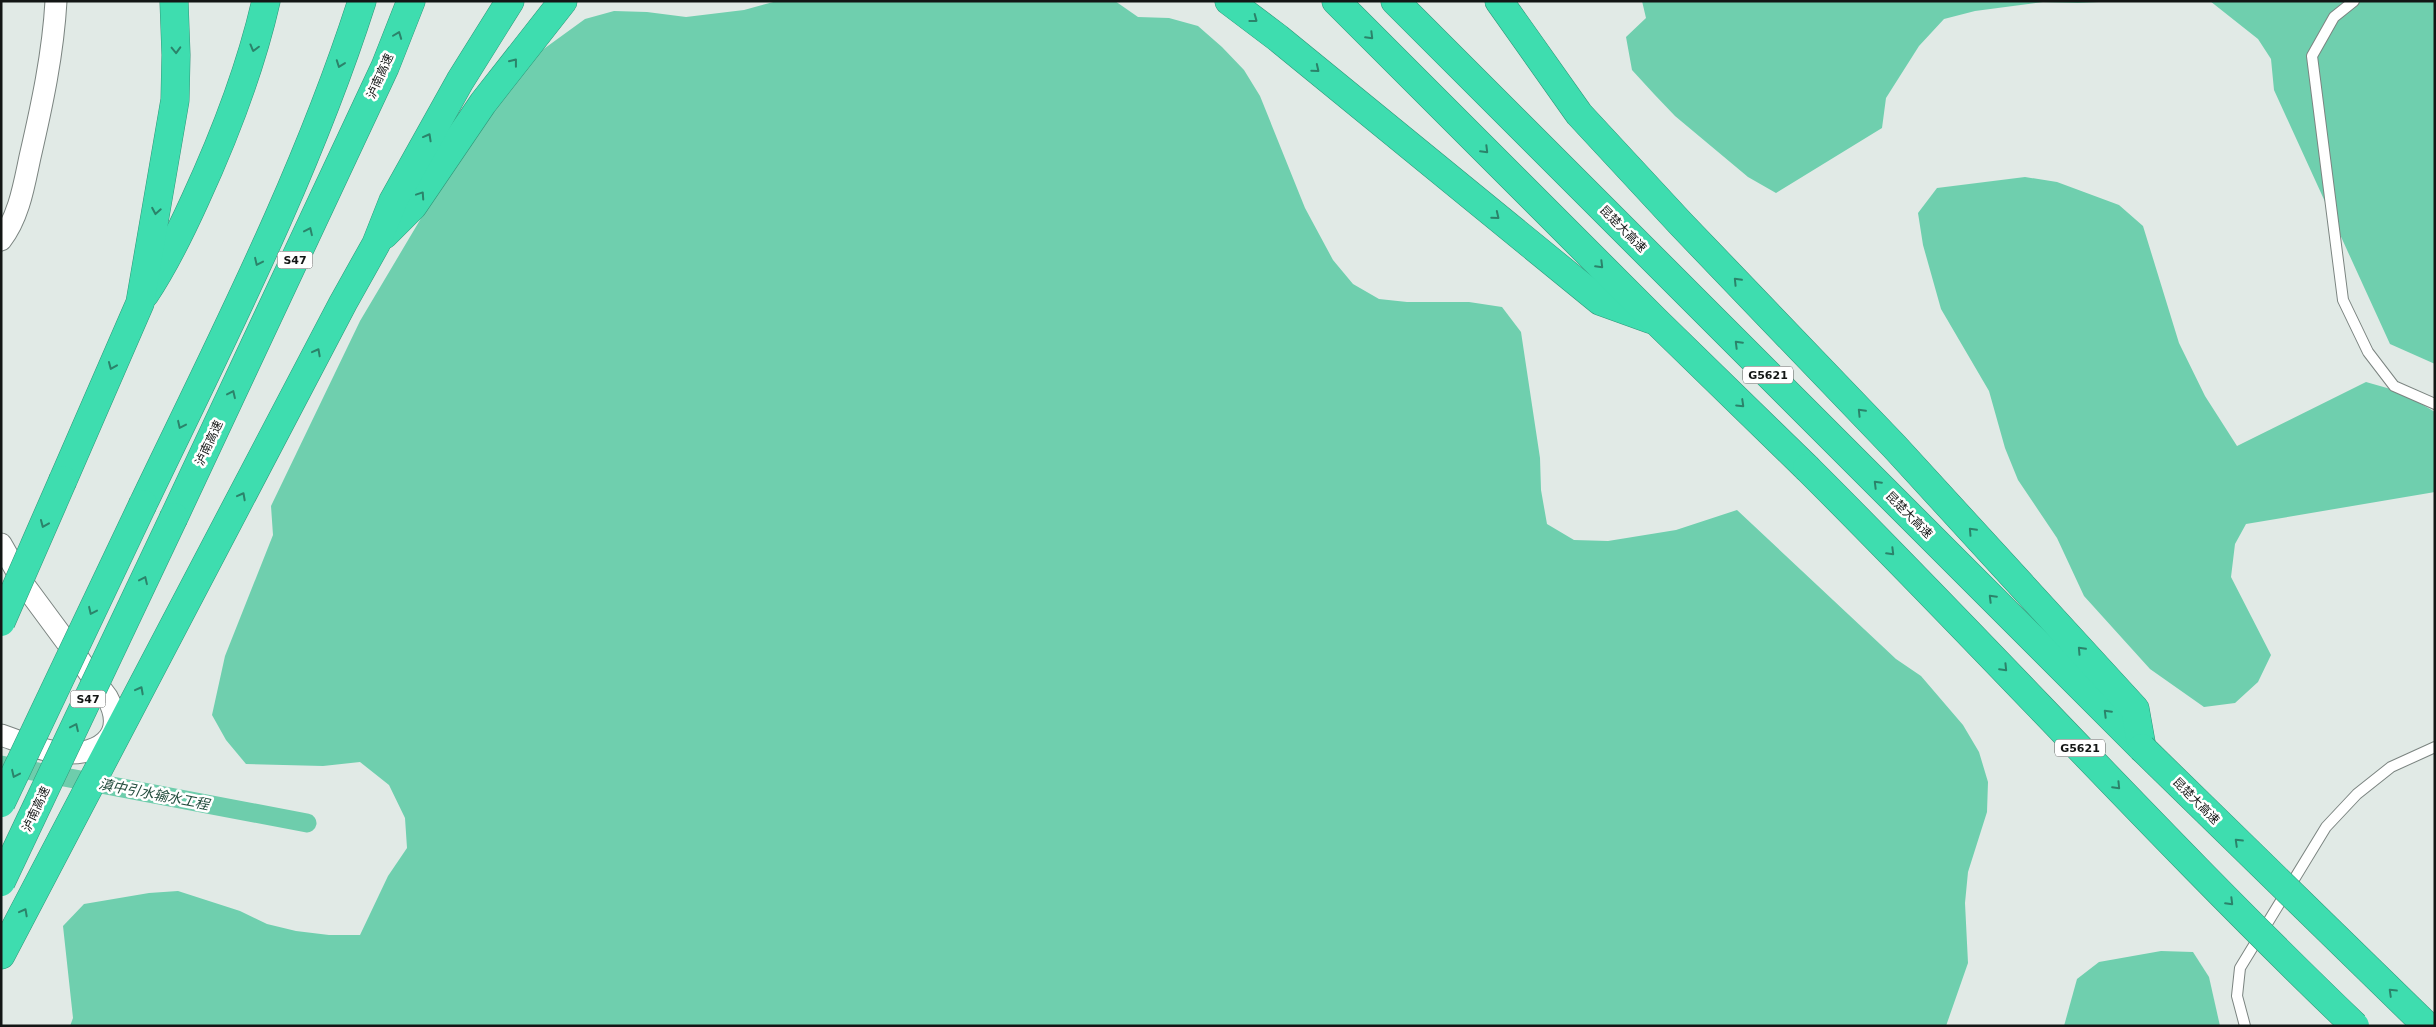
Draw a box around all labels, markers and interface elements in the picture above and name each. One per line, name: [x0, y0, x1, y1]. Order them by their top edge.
one-way arrow: [1248, 14, 1257, 22]
one-way arrow: [1364, 30, 1373, 39]
one-way arrow: [391, 31, 402, 40]
one-way arrow: [249, 44, 259, 52]
one-way arrow: [171, 46, 181, 54]
street label: 泸南高速: [364, 51, 396, 101]
one-way arrow: [336, 59, 346, 68]
one-way arrow: [509, 59, 517, 68]
one-way arrow: [1310, 63, 1319, 71]
one-way arrow: [422, 134, 432, 143]
one-way arrow: [1479, 145, 1488, 154]
one-way arrow: [415, 191, 424, 201]
street label: 昆楚大高速: [1597, 203, 1649, 255]
one-way arrow: [151, 206, 161, 215]
one-way arrow: [1490, 210, 1499, 218]
one-way arrow: [303, 227, 313, 236]
road number: S47: [278, 252, 312, 268]
one-way arrow: [254, 257, 264, 266]
one-way arrow: [1594, 259, 1603, 268]
one-way arrow: [1734, 278, 1743, 287]
one-way arrow: [1734, 341, 1743, 350]
one-way arrow: [311, 348, 321, 357]
one-way arrow: [108, 361, 119, 370]
road number: G5621: [1743, 366, 1793, 384]
one-way arrow: [226, 390, 237, 399]
one-way arrow: [1735, 398, 1744, 407]
one-way arrow: [1858, 408, 1867, 417]
street label: 泸南高速: [193, 418, 225, 468]
one-way arrow: [177, 420, 187, 429]
one-way arrow: [1874, 480, 1883, 489]
street label: 昆楚大高速: [1883, 489, 1935, 541]
one-way arrow: [236, 492, 246, 501]
one-way arrow: [39, 519, 50, 528]
one-way arrow: [1969, 527, 1978, 536]
one-way arrow: [1885, 546, 1894, 555]
one-way arrow: [138, 576, 148, 585]
one-way arrow: [1989, 595, 1998, 604]
one-way arrow: [88, 606, 99, 615]
one-way arrow: [2078, 647, 2087, 656]
one-way arrow: [1998, 663, 2007, 672]
one-way arrow: [134, 686, 144, 695]
road number: S47: [70, 691, 106, 708]
one-way arrow: [2104, 710, 2113, 719]
one-way arrow: [68, 723, 79, 732]
road number: G5621: [2055, 740, 2105, 756]
one-way arrow: [11, 769, 22, 778]
water label: 滇中引水输水工程: [98, 775, 212, 813]
street label: 昆楚大高速: [2170, 775, 2222, 827]
one-way arrow: [2111, 780, 2120, 789]
street label: 泸南高速: [20, 784, 52, 834]
one-way arrow: [2235, 839, 2244, 848]
one-way arrow: [2224, 896, 2233, 905]
one-way arrow: [18, 908, 28, 917]
one-way arrow: [2389, 989, 2398, 998]

